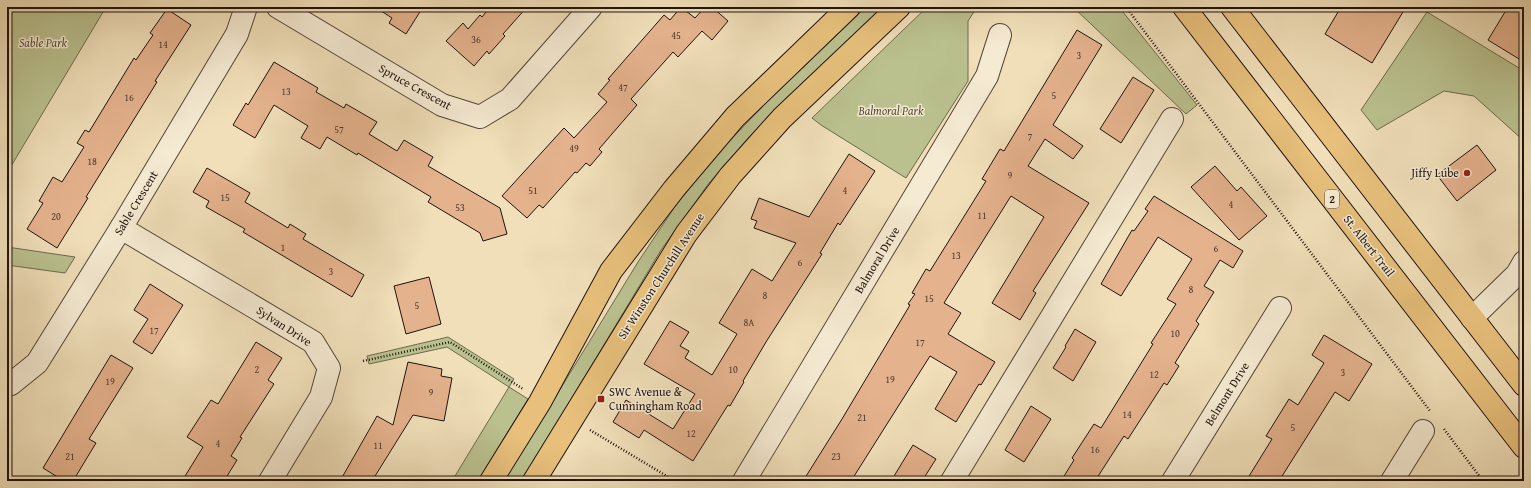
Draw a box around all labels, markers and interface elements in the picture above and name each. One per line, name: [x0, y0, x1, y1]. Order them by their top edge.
house number: 45: [671, 28, 681, 43]
house number: 36: [471, 32, 481, 47]
park label: Sable Park: [19, 34, 68, 51]
house number: 14: [158, 37, 168, 52]
house number: 3: [1077, 48, 1082, 63]
street label: Spruce Crescent: [376, 59, 455, 114]
house number: 47: [618, 80, 628, 95]
house number: 13: [281, 84, 291, 99]
house number: 5: [1052, 88, 1057, 103]
house number: 16: [124, 90, 134, 105]
park label: Balmoral Park: [858, 102, 924, 119]
house number: 57: [334, 122, 344, 137]
house number: 7: [1028, 129, 1033, 144]
house number: 49: [569, 141, 579, 156]
house number: 18: [87, 154, 97, 169]
place label: Jiffy Lube: [1409, 164, 1459, 181]
street label: Sable Crescent: [109, 166, 162, 238]
house number: 9: [1008, 168, 1013, 183]
marker: Jiffy Lube: [1462, 168, 1472, 178]
house number: 51: [528, 183, 538, 198]
house number: 4: [843, 183, 848, 198]
house number: 15: [220, 190, 230, 205]
road number: 2: [1325, 190, 1339, 208]
house number: 4: [1229, 197, 1234, 212]
house number: 53: [455, 200, 465, 215]
house number: 11: [977, 208, 987, 223]
house number: 20: [51, 209, 61, 224]
street label: Sir Winston Churchill Avenue: [613, 209, 708, 342]
street label: St. Albert Trail: [1340, 211, 1399, 281]
street label: Balmoral Drive: [850, 223, 903, 296]
house number: 1: [281, 240, 286, 255]
house number: 6: [1214, 241, 1219, 256]
house number: 13: [951, 248, 961, 263]
house number: 6: [798, 255, 803, 270]
house number: 3: [329, 264, 334, 279]
house number: 8: [1189, 282, 1194, 297]
house number: 8: [763, 288, 768, 303]
house number: 15: [924, 291, 934, 306]
house number: 5: [415, 298, 420, 313]
street label: Sylvan Drive: [253, 301, 316, 350]
house number: 8A: [744, 315, 754, 330]
house number: 17: [149, 323, 159, 338]
house number: 10: [1170, 326, 1180, 341]
house number: 17: [915, 335, 925, 350]
street label: Belmont Drive: [1200, 358, 1253, 429]
house number: 2: [255, 362, 260, 377]
house number: 10: [728, 362, 738, 377]
house number: 3: [1341, 365, 1346, 380]
house number: 12: [1149, 367, 1159, 382]
house number: 19: [885, 372, 895, 387]
house number: 19: [105, 374, 115, 389]
place label: SWC Avenue & Cunningham Road: [609, 383, 702, 414]
house number: 9: [429, 385, 434, 400]
marker: SWC Avenue & Cunningham Road: [596, 394, 606, 404]
house number: 14: [1122, 407, 1132, 422]
house number: 21: [857, 410, 867, 425]
house number: 5: [1291, 420, 1296, 435]
house number: 12: [686, 426, 696, 441]
house number: 4: [216, 436, 221, 451]
house number: 11: [373, 438, 383, 453]
house number: 16: [1090, 442, 1100, 457]
house number: 21: [65, 449, 75, 464]
house number: 23: [831, 449, 841, 464]

